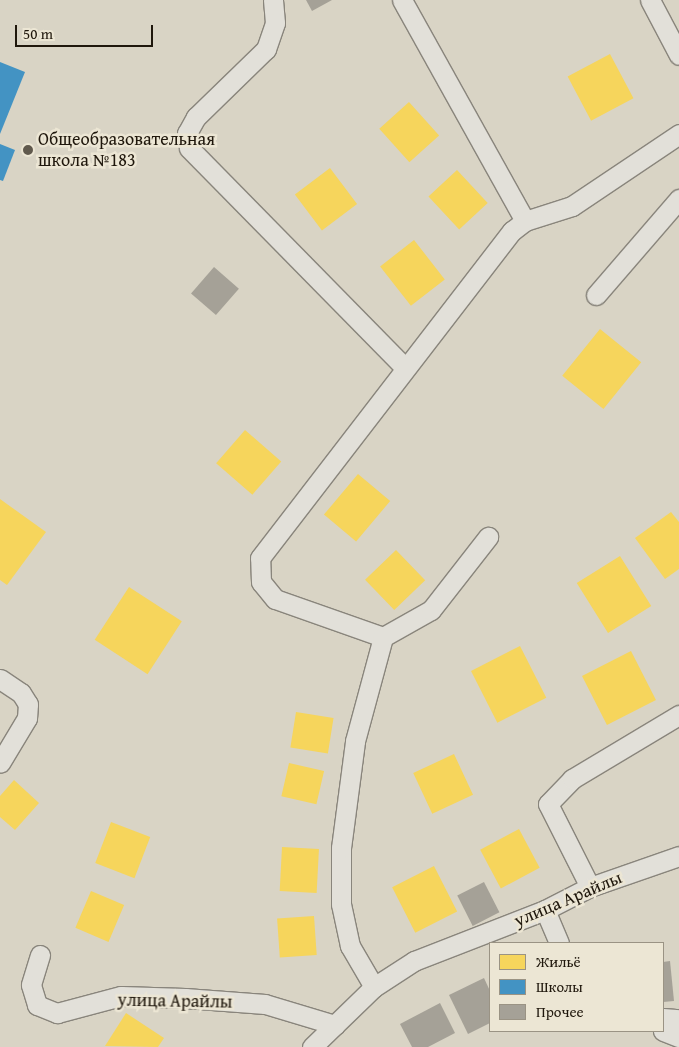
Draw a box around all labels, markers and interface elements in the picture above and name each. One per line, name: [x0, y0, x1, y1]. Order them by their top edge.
scale bar: [18, 15, 155, 47]
text: 50 m: [23, 23, 53, 44]
place label: Общеобразовательная школа №183: [38, 129, 215, 172]
marker: Общеобразовательная школа №183: [22, 144, 34, 156]
street label: улица Арайлы: [511, 867, 625, 931]
legend: [489, 942, 664, 1032]
text: Жильё: [536, 951, 581, 972]
text: Школы: [536, 976, 583, 997]
street label: улица Арайлы: [117, 989, 233, 1013]
text: Прочее: [536, 1001, 584, 1022]

